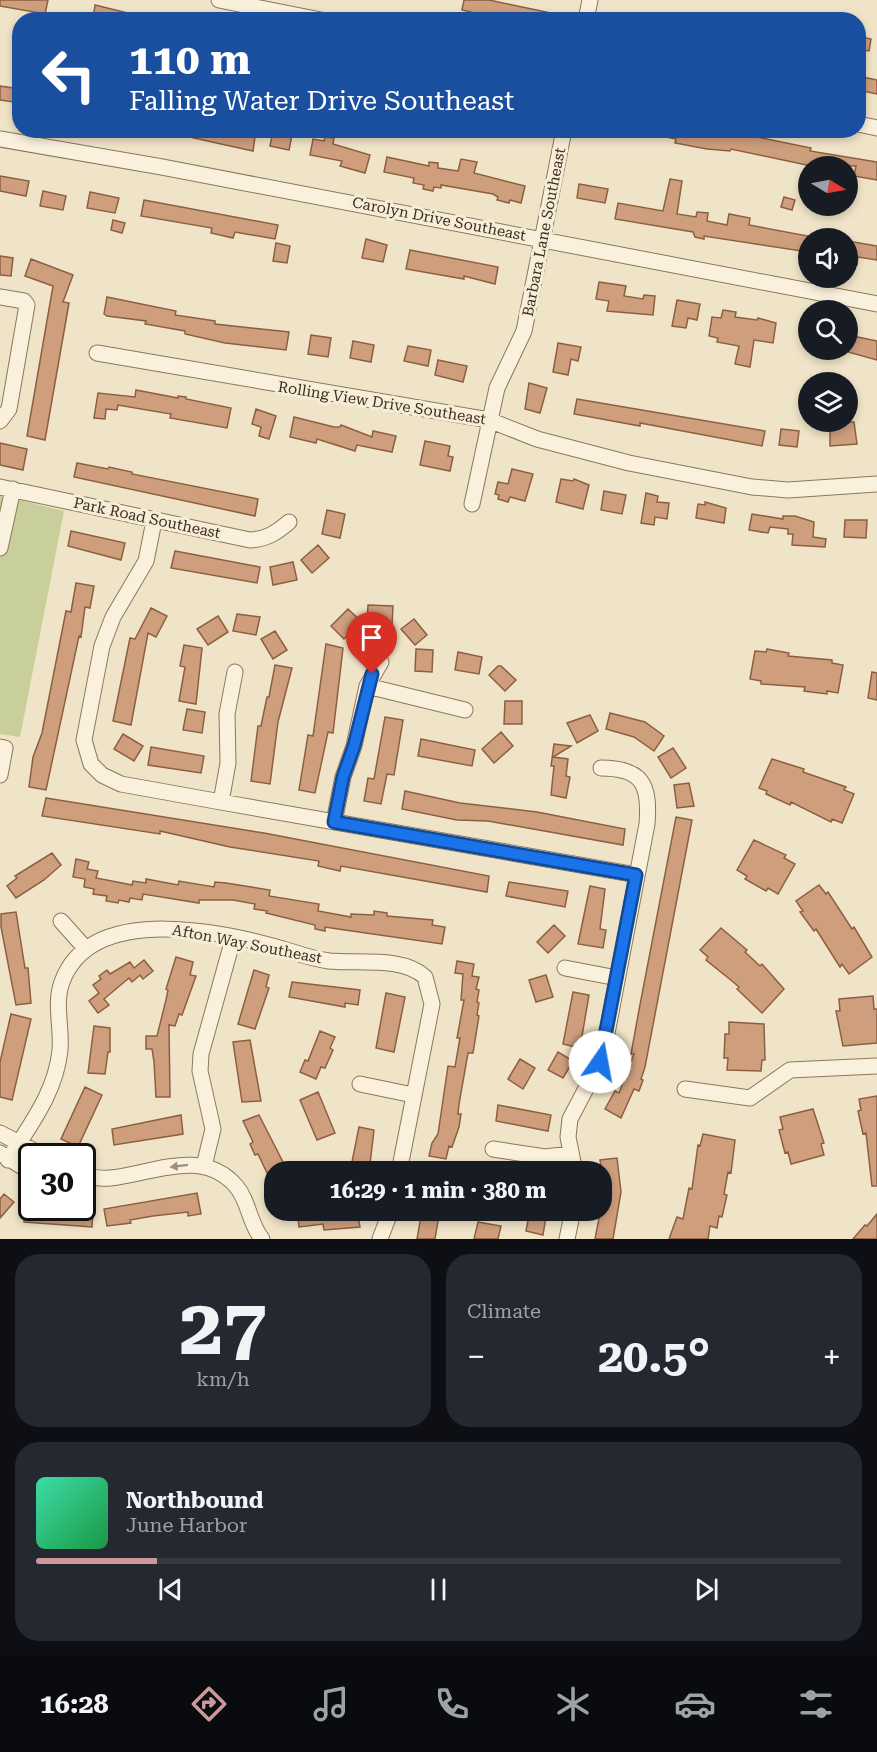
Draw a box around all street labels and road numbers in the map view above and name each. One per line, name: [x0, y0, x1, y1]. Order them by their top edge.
street label: Barbara Lane Southeast: [519, 146, 569, 318]
street label: Carolyn Drive Southeast: [351, 193, 528, 245]
street label: Rolling View Drive Southeast: [277, 378, 488, 428]
street label: Park Road Southeast: [72, 494, 223, 542]
street label: Afton Way Southeast: [171, 921, 324, 967]

